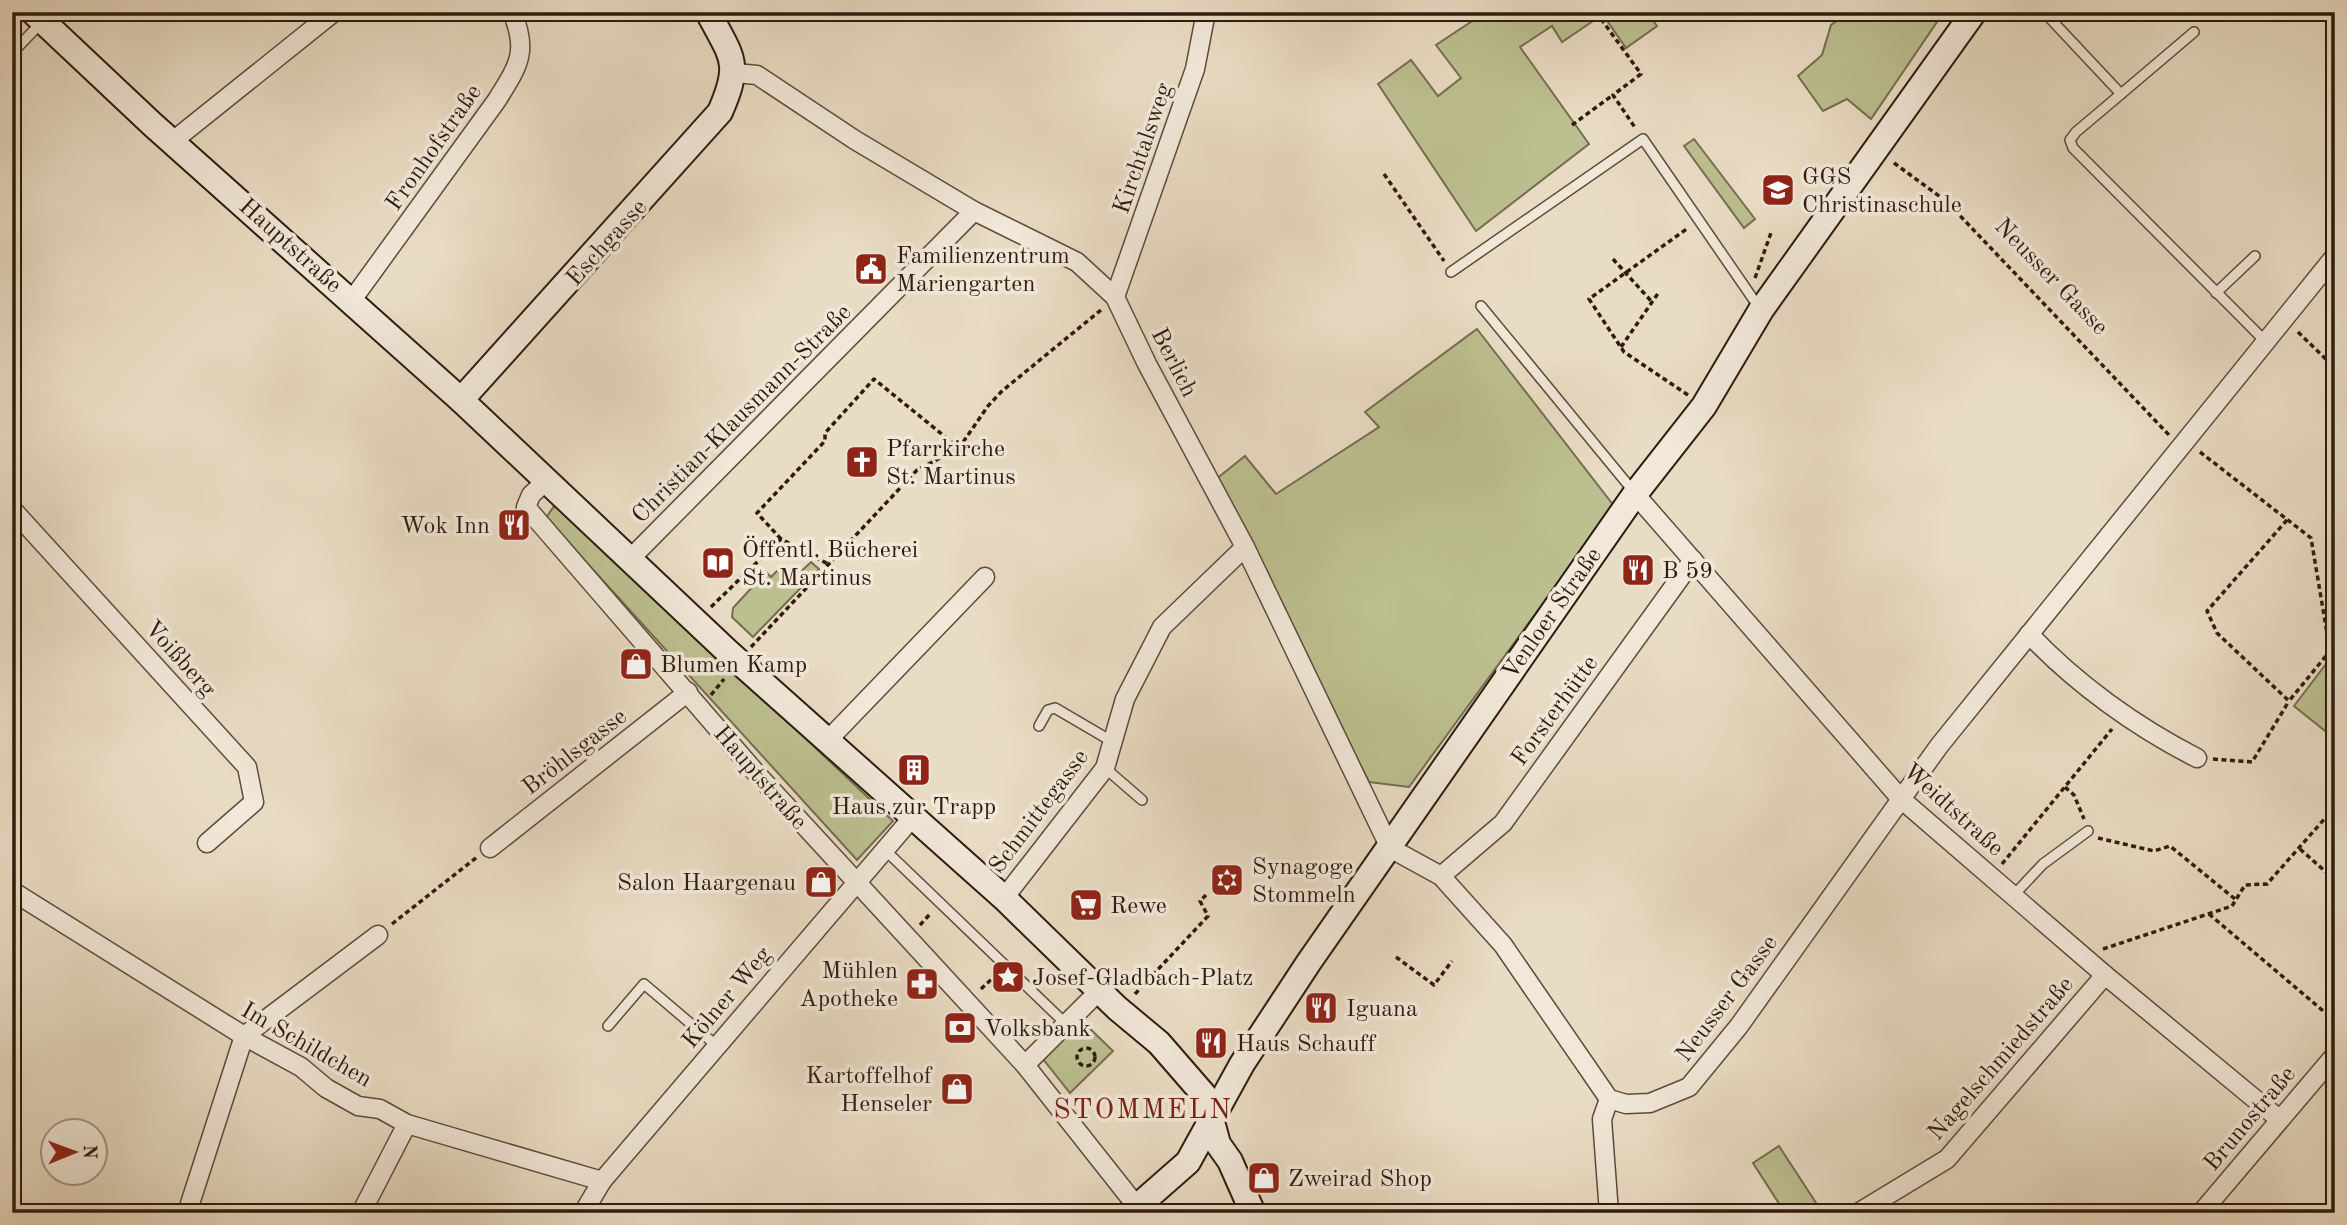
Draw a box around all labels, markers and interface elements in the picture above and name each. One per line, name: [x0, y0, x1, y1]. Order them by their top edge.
street label: Kirchtalsweg: [1110, 80, 1177, 217]
street label: Fronhofstraße: [382, 81, 487, 216]
place label: GGS Christinaschule: [1802, 166, 1962, 218]
school or university icon: GGS Christinaschule: [1759, 171, 1797, 209]
street label: Hauptstraße: [234, 195, 345, 298]
street label: Eschgasse: [563, 195, 652, 291]
street label: Neusser Gasse: [1989, 214, 2112, 340]
place label: Familienzentrum Mariengarten: [896, 245, 1070, 297]
public building icon: Familienzentrum Mariengarten: [852, 250, 890, 288]
street label: Christian-Klausmann-Straße: [628, 300, 856, 528]
street label: Berlich: [1146, 325, 1201, 401]
place label: Pfarrkirche St. Martinus: [886, 438, 1016, 490]
church icon: Pfarrkirche St. Martinus: [843, 443, 881, 481]
restaurant icon: Wok Inn: [495, 506, 533, 544]
place label: Wok Inn: [400, 515, 490, 539]
place label: Öffentl. Bücherei St. Martinus: [742, 535, 918, 591]
library icon: Öffentl. Bücherei St. Martinus: [699, 544, 737, 582]
street label: Venloer Straße: [1498, 544, 1607, 684]
restaurant icon: B 59: [1619, 551, 1657, 589]
place label: B 59: [1662, 560, 1713, 584]
street label: Voißberg: [139, 617, 220, 702]
shop icon: Blumen Kamp: [617, 645, 655, 683]
street label: Forsterhütte: [1508, 652, 1603, 771]
place label: Blumen Kamp: [660, 654, 807, 678]
street label: Bröhlsgasse: [519, 705, 632, 800]
street label: Hauptstraße: [708, 722, 811, 835]
street label: Schmittegasse: [985, 746, 1094, 879]
building icon: Haus zur Trapp: [895, 751, 933, 789]
street label: Weidtstraße: [1898, 759, 2007, 862]
place label: Haus zur Trapp: [832, 796, 996, 820]
place label: Synagoge Stommeln: [1252, 856, 1356, 908]
synagogue icon: Synagoge Stommeln: [1208, 861, 1246, 899]
shop icon: Salon Haargenau: [802, 863, 840, 901]
place label: Salon Haargenau: [617, 872, 796, 896]
supermarket icon: Rewe: [1067, 886, 1105, 924]
place label: Rewe: [1110, 895, 1167, 919]
street label: Neusser Gasse: [1672, 931, 1783, 1067]
street label: Kölner Weg: [678, 943, 777, 1054]
place icon: Josef-Gladbach-Platz: [989, 958, 1027, 996]
place label: Mühlen Apotheke: [799, 960, 898, 1012]
pharmacy icon: Mühlen Apotheke: [903, 965, 941, 1003]
place label: Josef-Gladbach-Platz: [1032, 967, 1253, 991]
street label: Nagelschmiedstraße: [1924, 973, 2079, 1146]
restaurant icon: Iguana: [1302, 989, 1340, 1027]
place label: Iguana: [1346, 998, 1418, 1022]
street label: Im Schildchen: [237, 999, 376, 1093]
bank icon: Volksbank: [941, 1009, 979, 1047]
place label: Volksbank: [984, 1018, 1091, 1042]
restaurant icon: Haus Schauff: [1192, 1024, 1230, 1062]
place label: Haus Schauff: [1236, 1033, 1377, 1057]
street label: Brunostraße: [2200, 1062, 2301, 1176]
place label: Kartoffelhof Henseler: [806, 1065, 933, 1117]
shop icon: Kartoffelhof Henseler: [938, 1070, 976, 1108]
district label: STOMMELN: [1053, 1097, 1233, 1125]
north arrow: [38, 1116, 108, 1186]
text: N: [79, 1144, 98, 1160]
shop icon: Zweirad Shop: [1245, 1159, 1283, 1197]
place label: Zweirad Shop: [1288, 1168, 1432, 1192]

